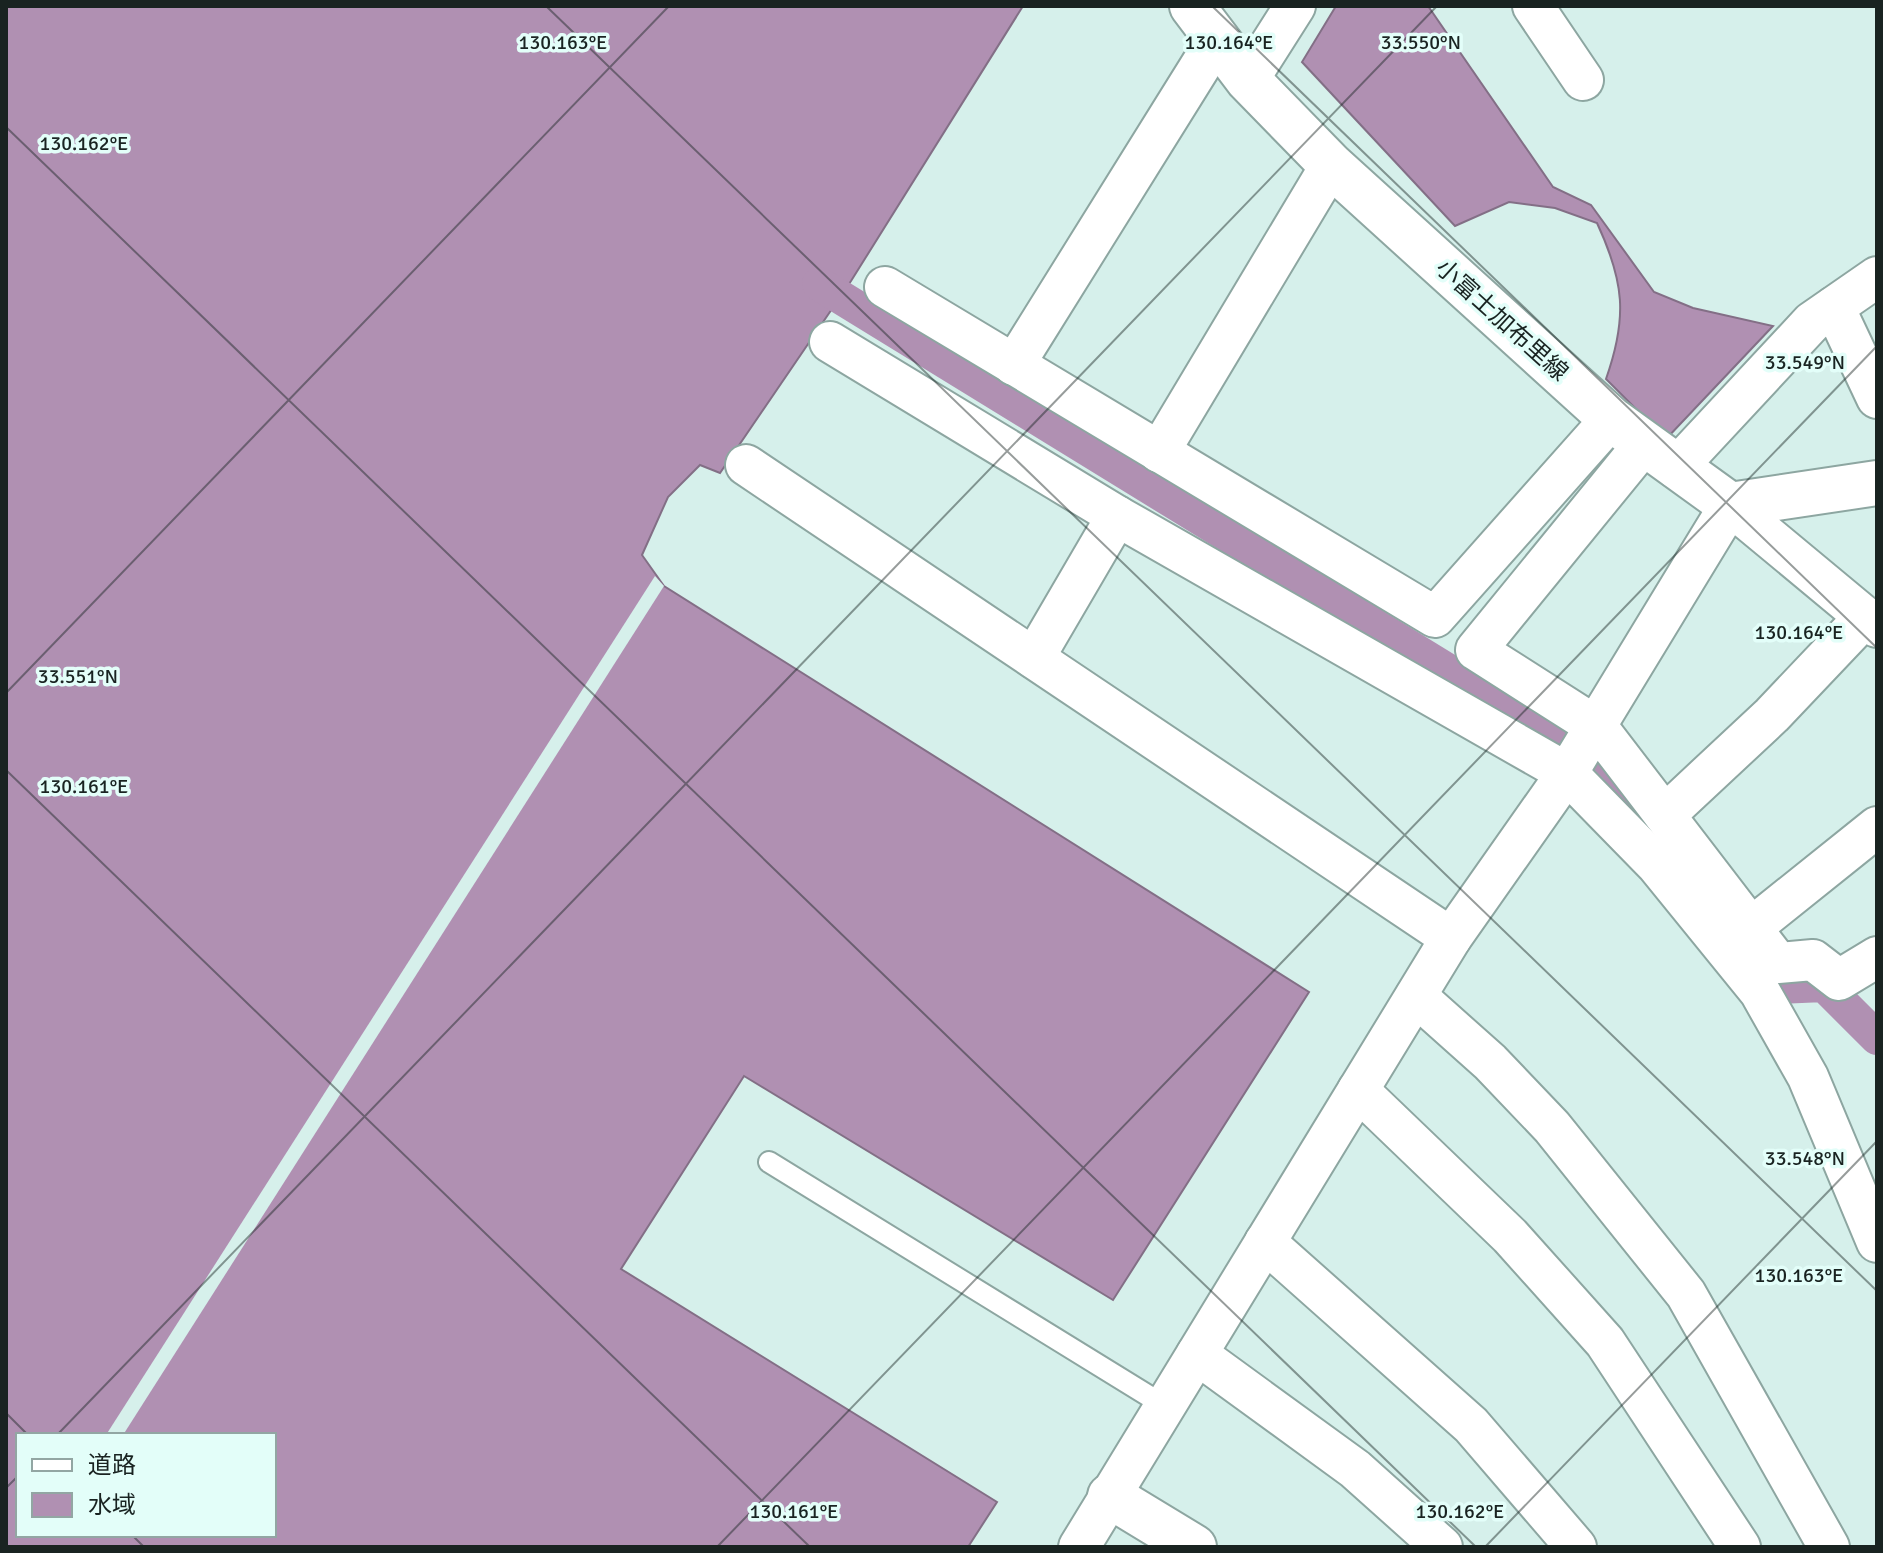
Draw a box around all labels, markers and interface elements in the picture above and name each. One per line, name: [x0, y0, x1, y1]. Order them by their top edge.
text: 130.163°E: [519, 30, 607, 55]
text: 130.164°E: [1185, 30, 1273, 55]
text: 33.550°N: [1381, 30, 1461, 55]
text: 130.162°E: [40, 131, 128, 156]
street label: 小富士加布里線: [1430, 253, 1574, 387]
text: 33.549°N: [1765, 350, 1845, 375]
text: 130.164°E: [1755, 620, 1843, 645]
text: 33.551°N: [38, 664, 118, 689]
text: 130.161°E: [40, 774, 128, 799]
text: 33.548°N: [1765, 1146, 1845, 1171]
text: 130.163°E: [1755, 1263, 1843, 1288]
legend: [16, 1433, 276, 1537]
text: 道路: [88, 1450, 136, 1480]
text: 水域: [88, 1490, 136, 1520]
text: 130.161°E: [750, 1499, 838, 1524]
text: 130.162°E: [1416, 1499, 1504, 1524]

